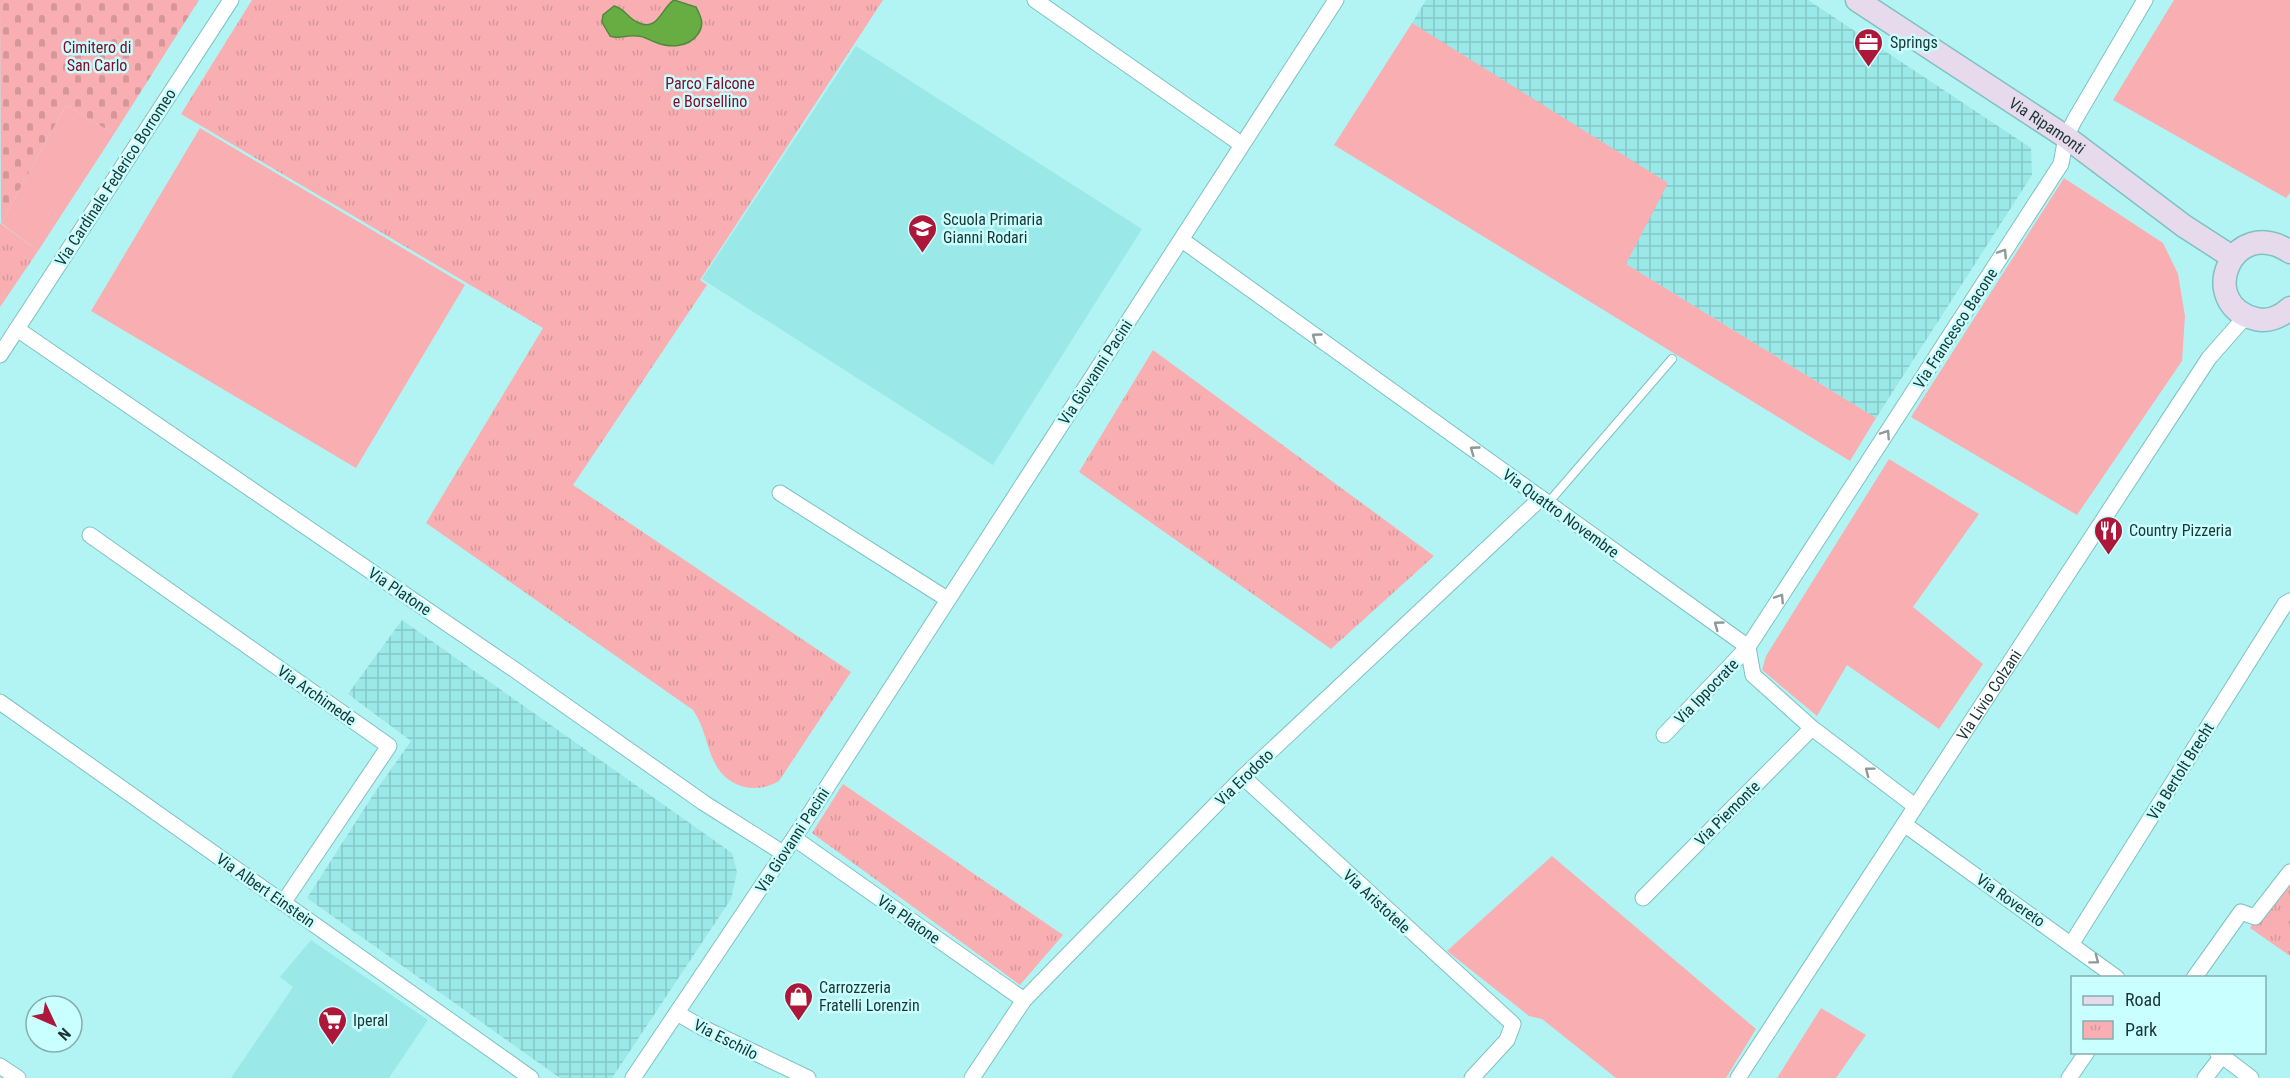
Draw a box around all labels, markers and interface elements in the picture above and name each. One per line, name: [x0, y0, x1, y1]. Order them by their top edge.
office icon: Springs: [1853, 26, 1885, 68]
place label: Springs: [1890, 33, 1938, 52]
park label: Cimitero di San Carlo: [63, 38, 131, 75]
park label: Parco Falcone e Borsellino: [665, 74, 755, 111]
street label: Via Cardinale Federico Borromeo: [51, 85, 180, 269]
street label: Via Ripamonti: [2005, 93, 2089, 158]
place label: Scuola Primaria Gianni Rodari: [943, 210, 1043, 247]
school or university icon: Scuola Primaria Gianni Rodari: [906, 212, 938, 254]
one-way arrow: [1996, 249, 2008, 259]
street label: Via Francesco Bacone: [1909, 264, 2001, 392]
street label: Via Giovanni Pacini: [1054, 316, 1136, 428]
one-way arrow: [1312, 333, 1323, 344]
one-way arrow: [1879, 430, 1890, 441]
one-way arrow: [1470, 446, 1481, 457]
street label: Via Quattro Novembre: [1499, 465, 1623, 562]
restaurant icon: Country Pizzeria: [2092, 514, 2124, 556]
place label: Country Pizzeria: [2129, 521, 2232, 540]
street label: Via Platone: [365, 563, 435, 619]
one-way arrow: [1773, 594, 1784, 605]
one-way arrow: [1714, 621, 1725, 632]
street label: Via Livio Colzani: [1953, 646, 2026, 744]
street label: Via Ippocrate: [1670, 655, 1742, 728]
street label: Via Archimede: [274, 661, 360, 729]
street label: Via Bertolt Brecht: [2143, 719, 2218, 823]
street label: Via Erodoto: [1211, 745, 1277, 810]
one-way arrow: [1864, 767, 1875, 778]
street label: Via Piemonte: [1691, 777, 1764, 850]
street label: Via Giovanni Pacini: [751, 784, 833, 896]
street label: Via Albert Einstein: [213, 849, 319, 932]
street label: Via Aristotele: [1339, 865, 1414, 937]
street label: Via Rovereto: [1973, 870, 2049, 931]
street label: Via Platone: [874, 891, 944, 948]
one-way arrow: [2088, 953, 2099, 964]
legend: [2071, 976, 2266, 1054]
place label: Carrozzeria Fratelli Lorenzin: [819, 978, 920, 1015]
shop icon: Carrozzeria Fratelli Lorenzin: [782, 980, 814, 1022]
text: Road: [2125, 989, 2161, 1010]
north arrow: [24, 994, 84, 1054]
supermarket icon: Iperal: [316, 1004, 348, 1046]
place label: Iperal: [353, 1011, 388, 1030]
street label: Via Eschilo: [690, 1015, 761, 1064]
text: Park: [2125, 1019, 2157, 1040]
text: N: [54, 1024, 75, 1044]

